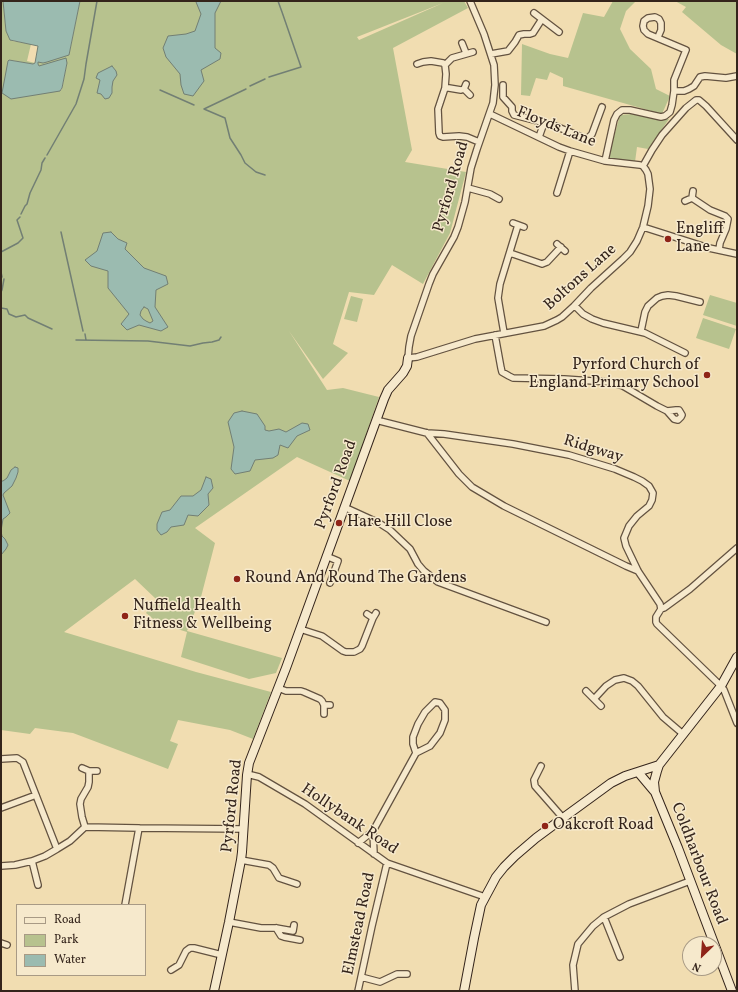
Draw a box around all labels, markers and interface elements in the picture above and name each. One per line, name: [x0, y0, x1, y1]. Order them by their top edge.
street label: Floyds Lane: [514, 103, 598, 153]
street label: Pyrford Road: [430, 139, 474, 235]
place label: Engliff Lane: [676, 220, 724, 258]
marker: Engliff Lane: [663, 234, 673, 244]
street label: Boltons Lane: [541, 241, 621, 315]
place label: Pyrford Church of England Primary School: [529, 356, 699, 394]
marker: Pyrford Church of England Primary School: [702, 370, 712, 380]
street label: Ridgway: [561, 432, 625, 468]
street label: Pyrford Road: [312, 438, 362, 532]
place label: Hare Hill Close: [347, 513, 452, 533]
marker: Hare Hill Close: [334, 518, 344, 528]
place label: Round And Round The Gardens: [245, 569, 467, 589]
marker: Round And Round The Gardens: [232, 574, 242, 584]
place label: Nuffield Health Fitness & Wellbeing: [133, 597, 272, 635]
marker: Nuffield Health Fitness & Wellbeing: [120, 611, 130, 621]
street label: Pyrford Road: [219, 758, 247, 854]
street label: Hollybank Road: [297, 780, 401, 860]
street label: Coldharbour Road: [666, 800, 730, 928]
place label: Oakcroft Road: [553, 816, 654, 836]
marker: Oakcroft Road: [540, 821, 550, 831]
street label: Elmstead Road: [340, 871, 380, 977]
legend: [16, 904, 146, 976]
text: Road: [54, 912, 81, 928]
text: Park: [54, 932, 79, 948]
north arrow: [682, 936, 722, 976]
text: Water: [54, 952, 86, 968]
text: N: [690, 958, 704, 975]

